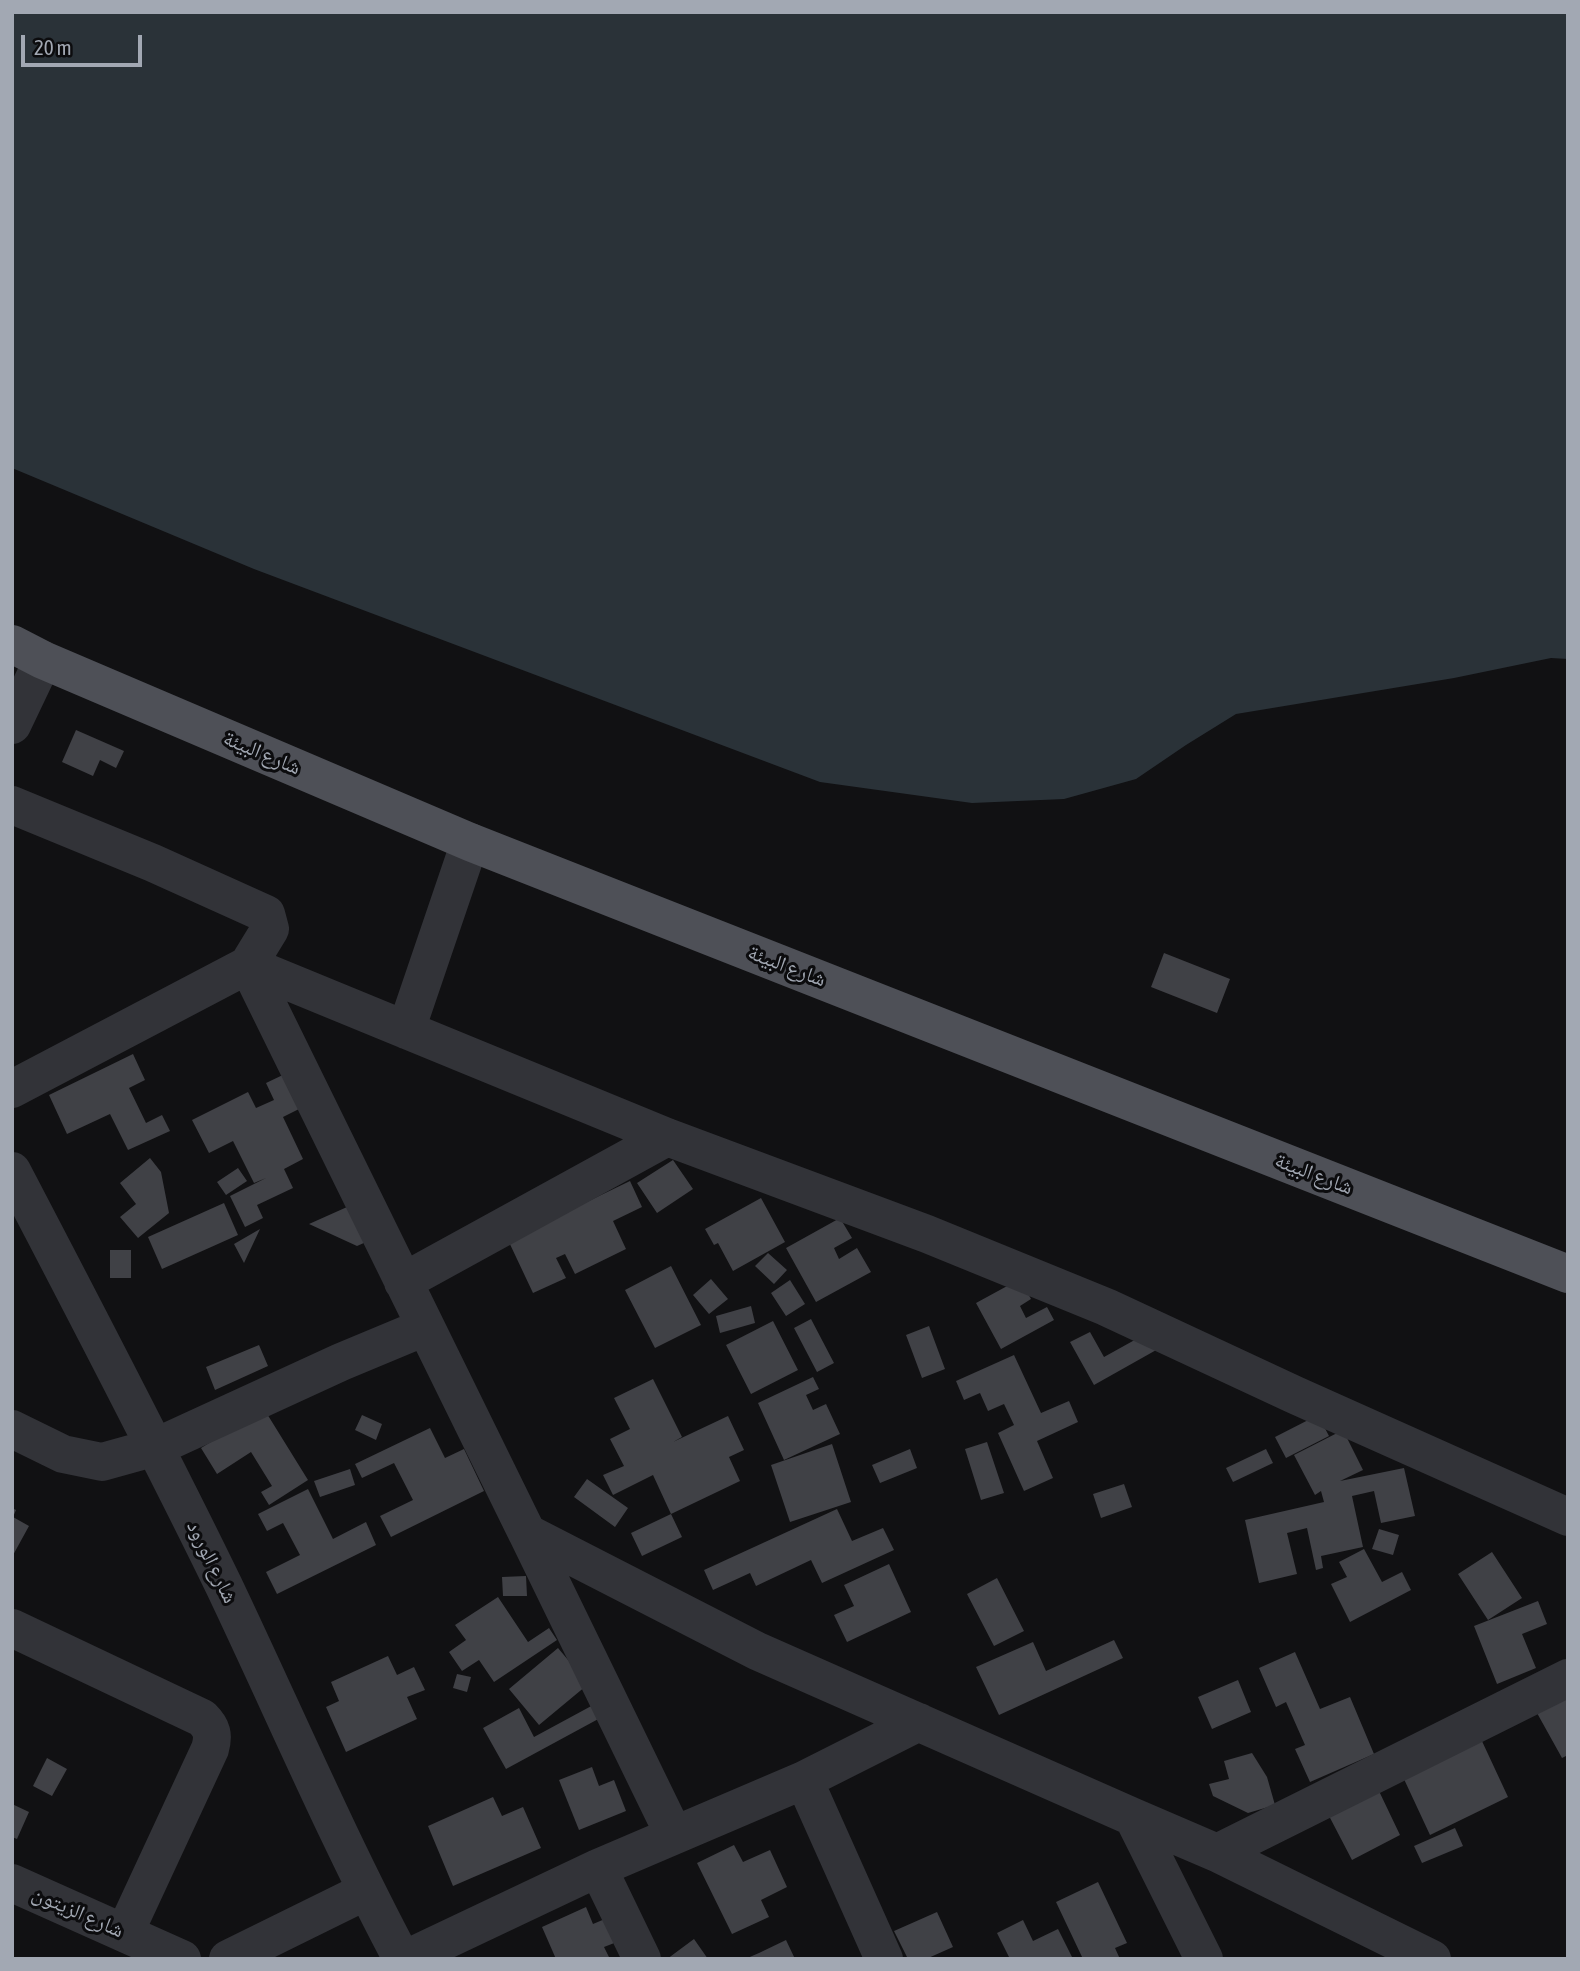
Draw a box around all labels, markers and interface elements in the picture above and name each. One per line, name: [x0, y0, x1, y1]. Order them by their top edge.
scale bar: [24, 21, 145, 65]
text: 20 m: [34, 35, 72, 59]
street label: شارع البيئة: [220, 725, 304, 781]
street label: شارع البيئة: [744, 940, 830, 992]
street label: شارع البيئة: [1271, 1148, 1357, 1200]
street label: شارع الورود: [181, 1517, 243, 1607]
street label: شارع الزيتون: [28, 1881, 128, 1943]

